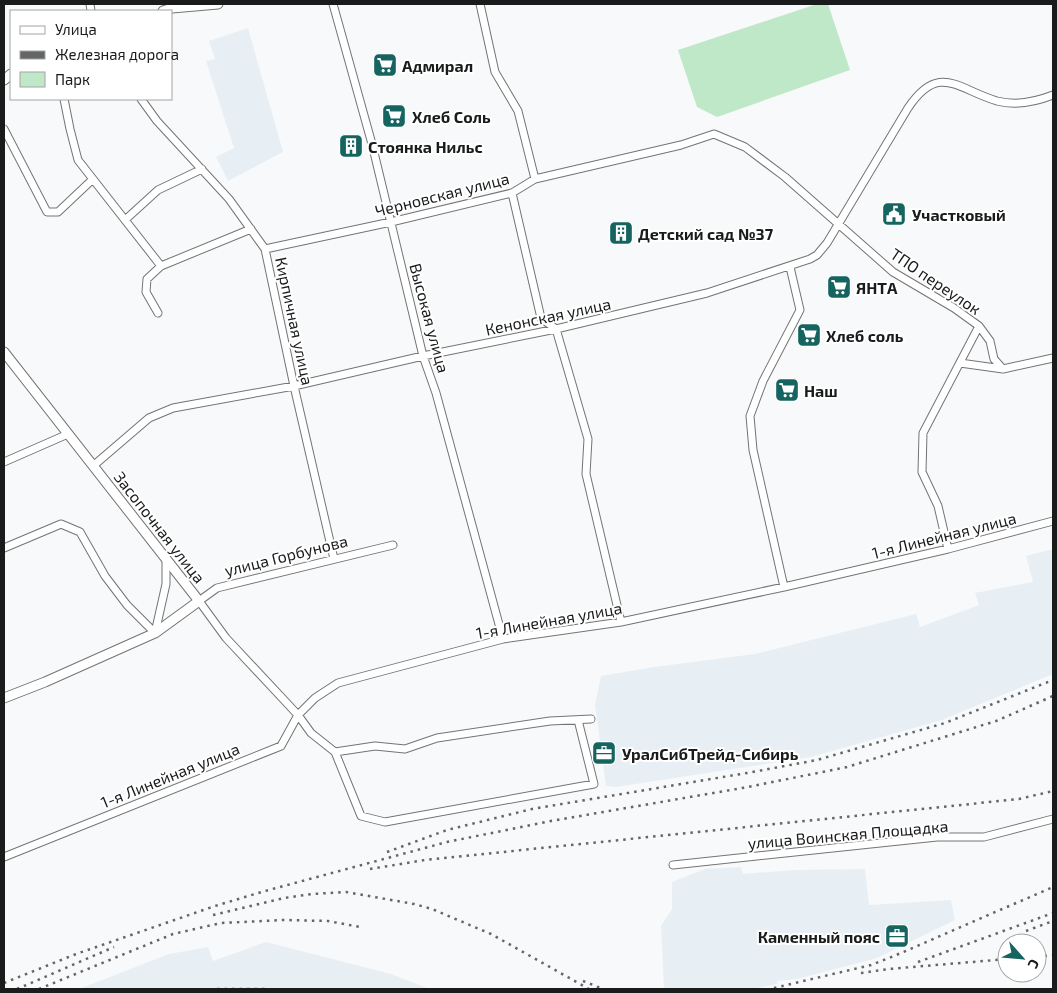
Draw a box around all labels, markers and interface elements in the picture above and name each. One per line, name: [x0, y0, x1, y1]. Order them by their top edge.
legend: [10, 10, 172, 100]
text: Улица: [55, 20, 97, 38]
text: Железная дорога: [55, 45, 179, 63]
supermarket icon: Адмирал: [372, 52, 398, 78]
place label: Адмирал: [402, 56, 473, 75]
text: Парк: [55, 70, 90, 88]
supermarket icon: Хлеб Соль: [381, 103, 407, 129]
place label: Хлеб Соль: [412, 107, 491, 126]
building icon: Стоянка Нильс: [338, 133, 364, 159]
place label: Стоянка Нильс: [368, 137, 483, 156]
street label: Черновская улица: [373, 168, 511, 221]
public building icon: Участковый: [881, 201, 907, 227]
place label: Участковый: [912, 205, 1006, 224]
building icon: Детский сад №37: [608, 220, 634, 246]
place label: Детский сад №37: [638, 224, 774, 243]
street label: ТПО переулок: [887, 244, 985, 319]
street label: Кирпичная улица: [271, 255, 318, 387]
street label: Высокая улица: [405, 261, 454, 375]
supermarket icon: ЯНТА: [826, 274, 852, 300]
place label: ЯНТА: [856, 278, 898, 297]
street label: Кенонская улица: [483, 293, 613, 340]
supermarket icon: Хлеб соль: [796, 322, 822, 348]
place label: Хлеб соль: [826, 326, 904, 345]
supermarket icon: Наш: [774, 377, 800, 403]
place label: Наш: [804, 381, 838, 400]
street label: Засопочная улица: [110, 467, 209, 587]
street label: 1-я Линейная улица: [870, 508, 1018, 563]
street label: улица Горбунова: [222, 531, 350, 580]
street label: 1-я Линейная улица: [474, 598, 624, 643]
street label: 1-я Линейная улица: [98, 738, 243, 812]
office icon: УралСибТрейд-Сибирь: [591, 740, 617, 766]
place label: УралСибТрейд-Сибирь: [622, 744, 799, 763]
street label: улица Воинская Площадка: [747, 816, 949, 853]
office icon: Каменный пояс: [884, 923, 910, 949]
place label: Каменный пояс: [758, 927, 880, 946]
north arrow: [997, 933, 1047, 983]
text: С: [1025, 957, 1043, 972]

